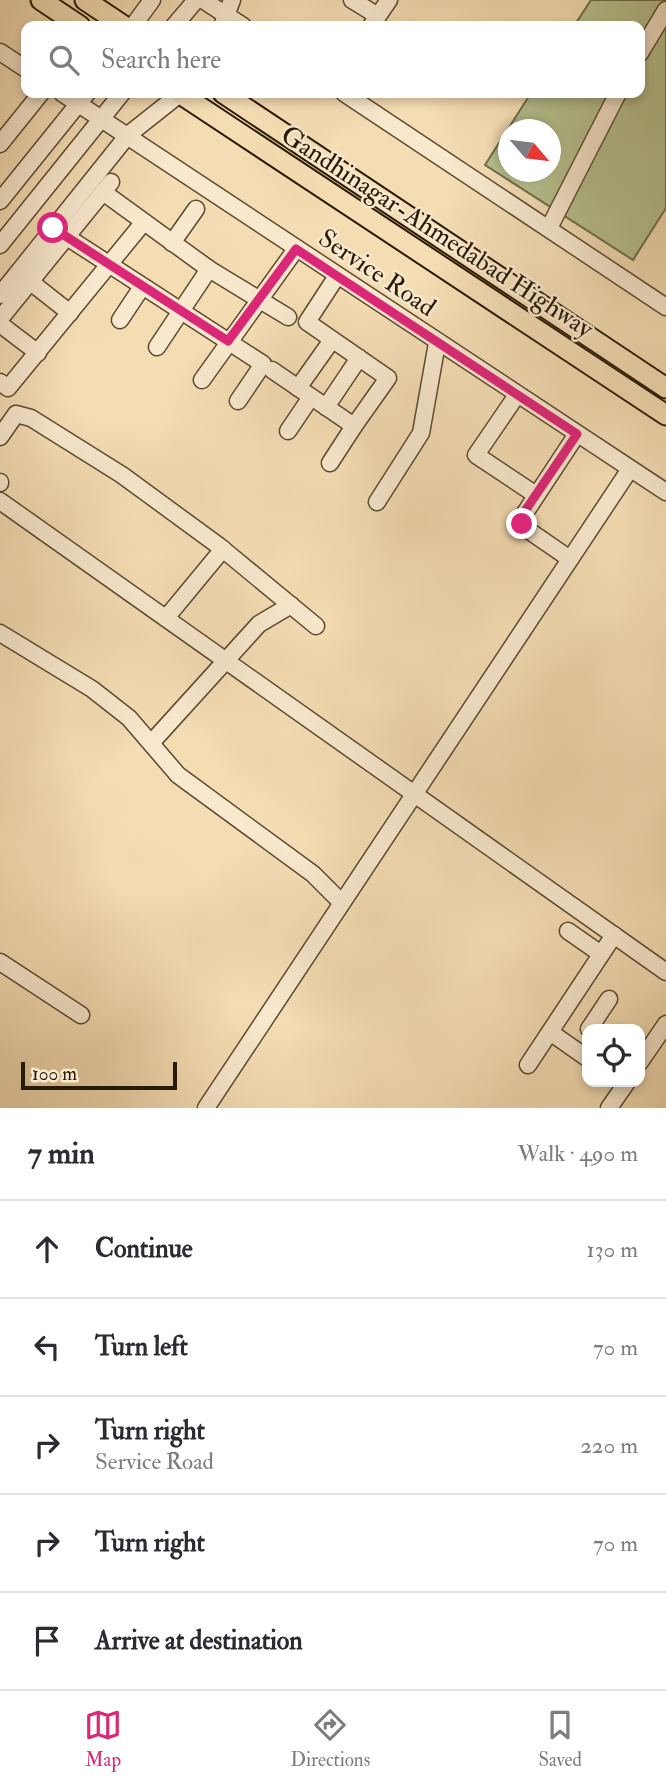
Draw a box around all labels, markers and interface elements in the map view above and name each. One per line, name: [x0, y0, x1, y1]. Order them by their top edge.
search box: [21, 21, 645, 98]
icon: search: [45, 41, 83, 79]
text: Search here: [101, 44, 221, 76]
street label: Gandhinagar-Ahmedabad Highway: [275, 119, 600, 345]
north arrow: [498, 119, 561, 182]
route start: [37, 212, 68, 243]
street label: Service Road: [312, 222, 442, 324]
route end: [506, 508, 537, 539]
map controls: [582, 1024, 645, 1087]
button: locate: [582, 1024, 645, 1087]
scale bar: [21, 1059, 177, 1091]
text: 100 m: [32, 1062, 77, 1086]
text: 7 min: [28, 1135, 95, 1172]
text: Walk · 490 m: [517, 1139, 638, 1168]
icon: ahead: [28, 1230, 66, 1268]
text: Continue: [95, 1233, 193, 1265]
text: 130 m: [586, 1235, 638, 1264]
icon: left: [28, 1328, 66, 1366]
text: Turn left: [95, 1331, 188, 1363]
text: 70 m: [593, 1333, 638, 1362]
text: Turn right: [95, 1415, 205, 1447]
icon: right: [28, 1426, 66, 1464]
text: 220 m: [580, 1431, 638, 1460]
text: Service Road: [95, 1447, 214, 1476]
icon: right: [28, 1524, 66, 1562]
text: Turn right: [95, 1527, 205, 1559]
text: 70 m: [593, 1529, 638, 1558]
icon: arrive: [28, 1622, 66, 1660]
text: Arrive at destination: [95, 1625, 303, 1657]
tab: Map: [84, 1706, 122, 1772]
tab: Directions: [290, 1706, 370, 1772]
tab: Saved: [538, 1706, 582, 1772]

